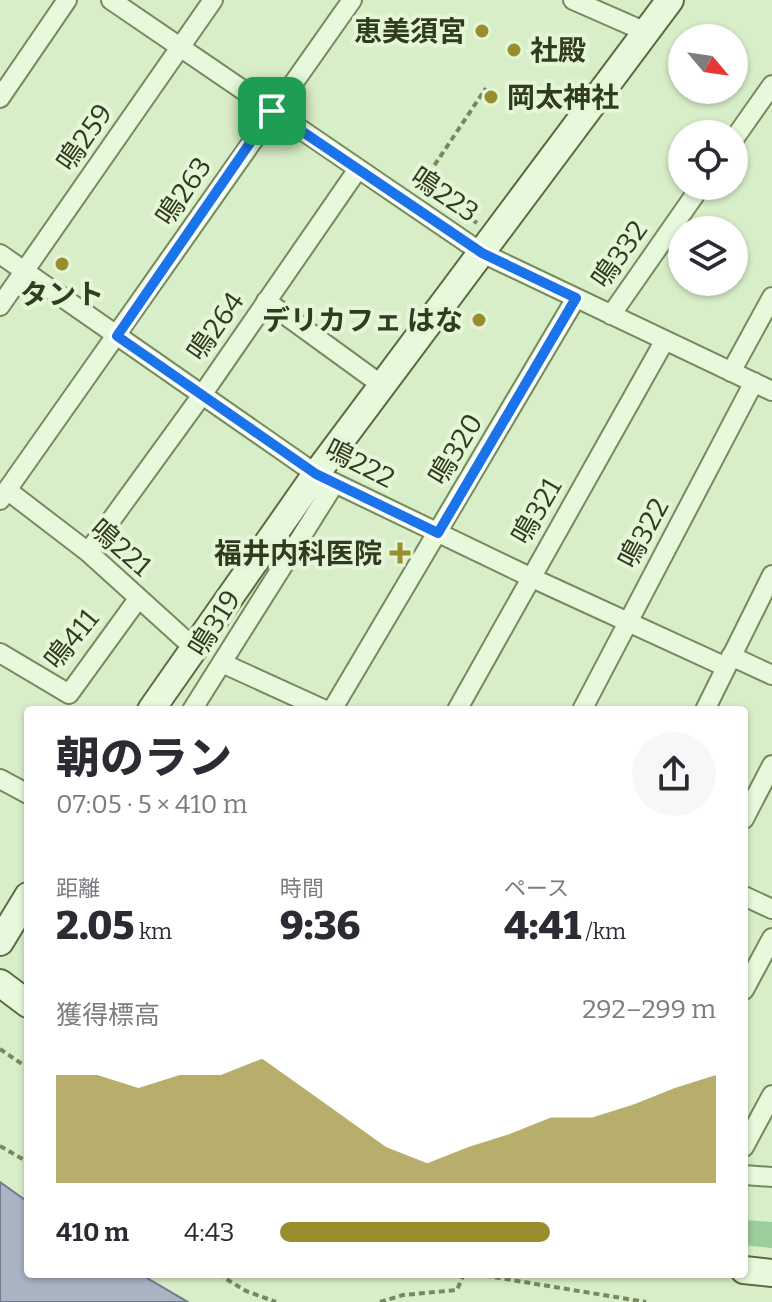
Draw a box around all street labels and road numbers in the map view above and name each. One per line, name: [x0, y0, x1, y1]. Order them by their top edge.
street label: 鳴259: [50, 97, 119, 177]
street label: 鳴263: [149, 151, 218, 232]
street label: 鳴223: [405, 160, 485, 229]
street label: 鳴332: [584, 214, 654, 294]
street label: 鳴264: [180, 286, 251, 367]
street label: 鳴320: [421, 408, 489, 491]
street label: 鳴222: [319, 432, 400, 495]
street label: 鳴321: [505, 472, 569, 550]
street label: 鳴322: [611, 493, 675, 574]
street label: 鳴221: [83, 512, 158, 583]
street label: 鳴319: [181, 584, 247, 662]
street label: 鳴411: [37, 602, 106, 676]

